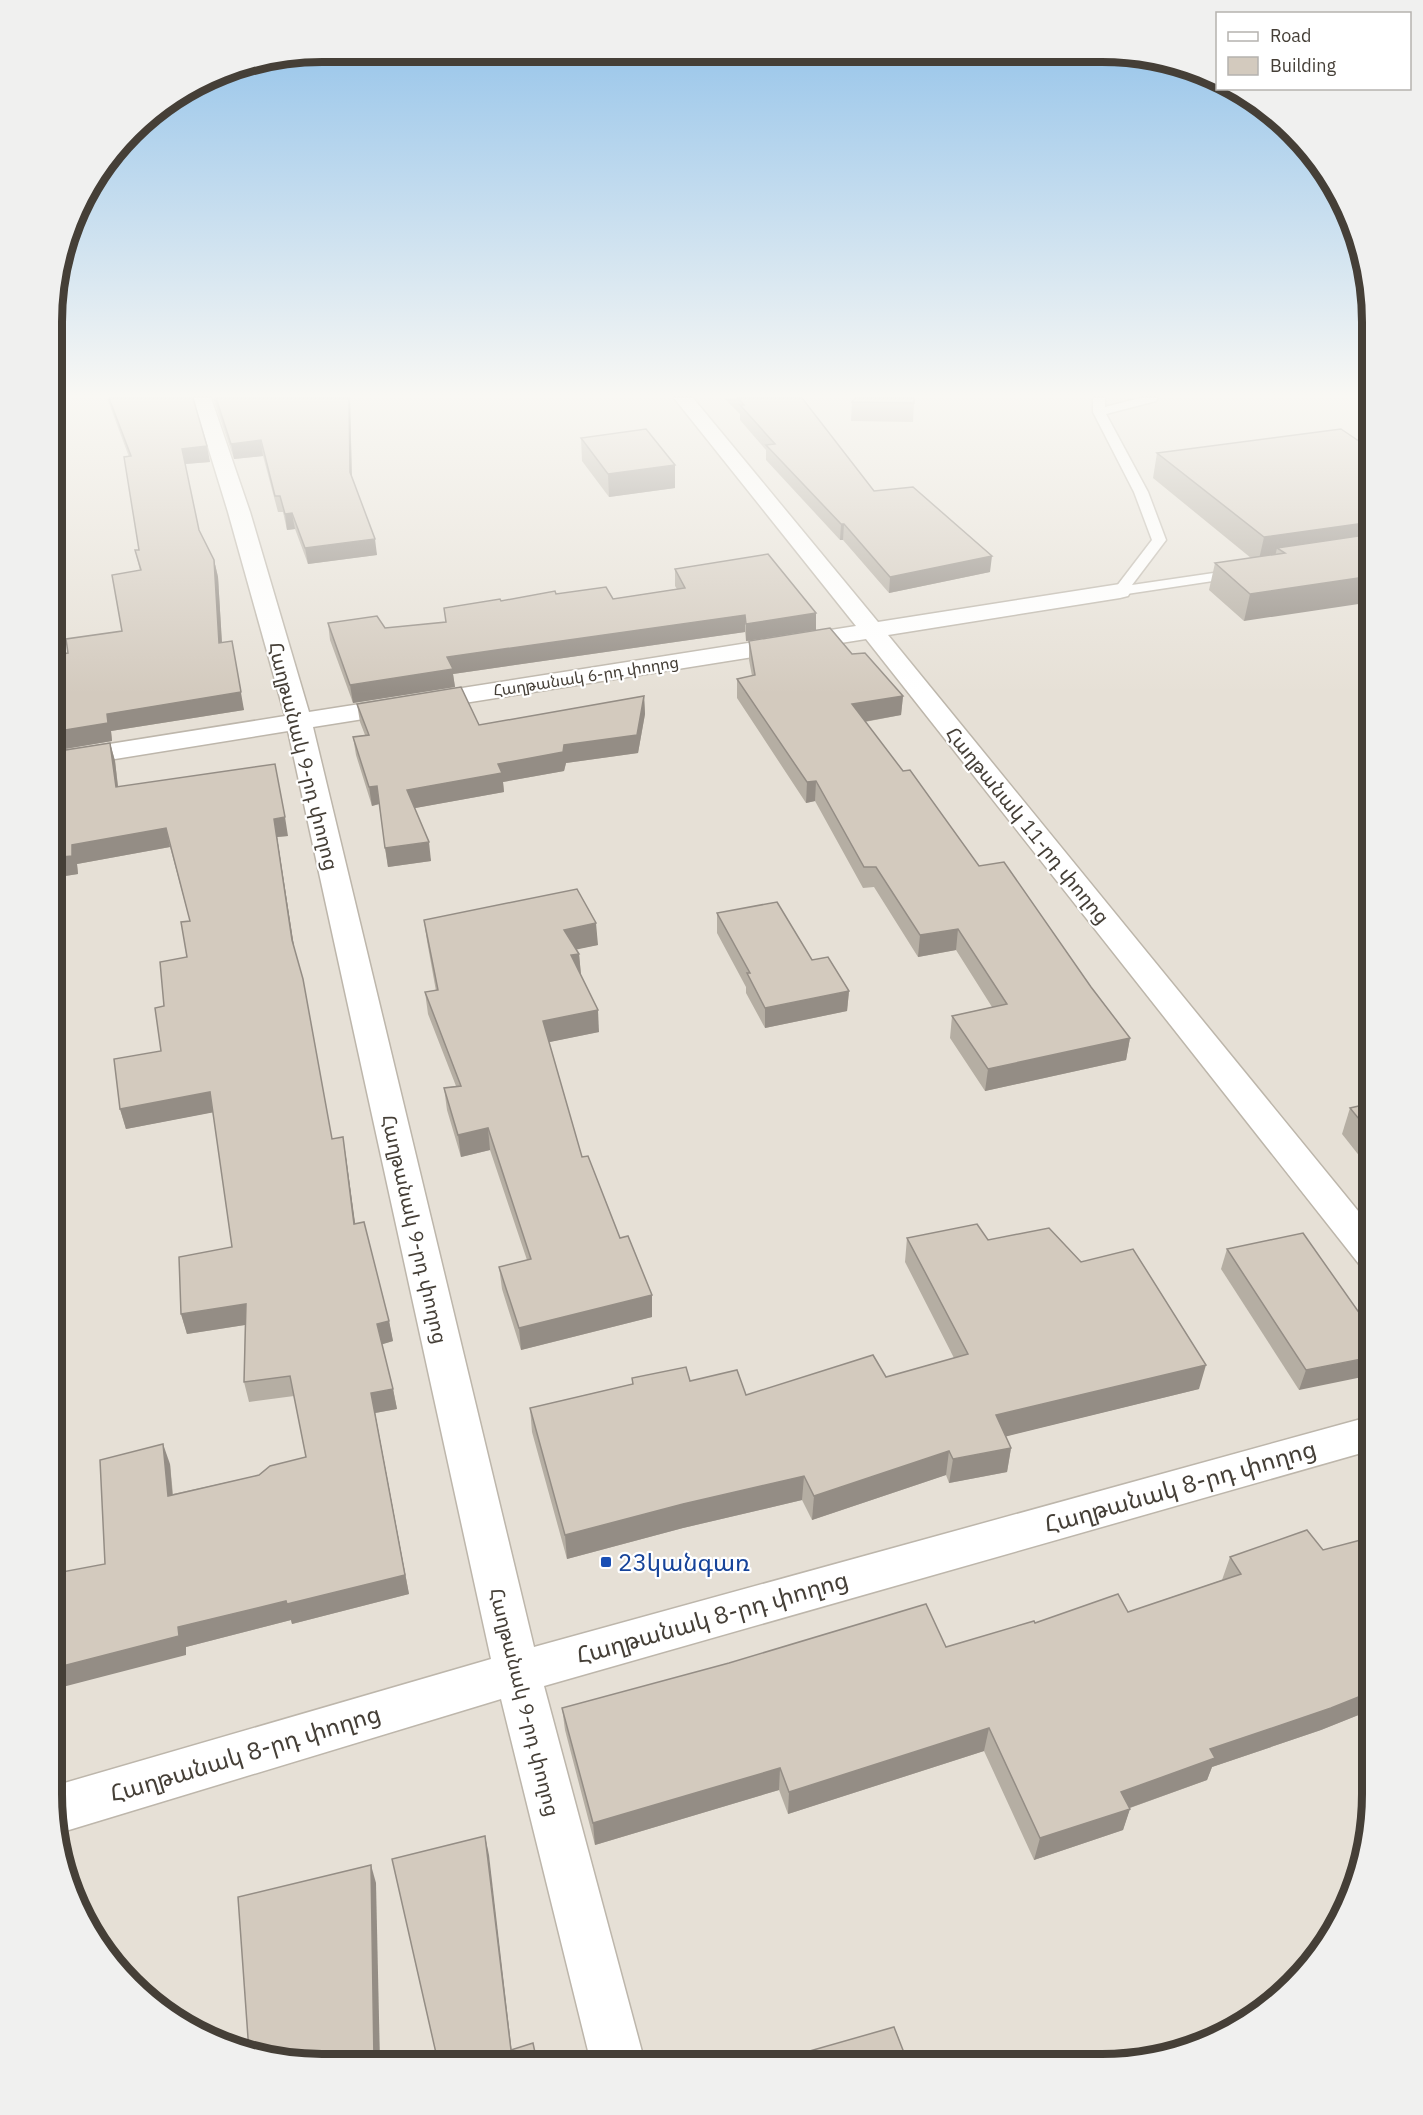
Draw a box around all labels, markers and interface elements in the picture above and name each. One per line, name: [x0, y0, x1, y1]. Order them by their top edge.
legend: [1216, 12, 1411, 90]
text: Road: [1270, 24, 1311, 47]
text: Building: [1270, 54, 1337, 77]
street label: Հաղթանակ 9-րդ փողոց: [263, 639, 345, 873]
street label: Հաղթանակ 6-րդ փողոց: [492, 651, 680, 701]
street label: Հաղթանակ 11-րդ փողոց: [940, 721, 1116, 929]
street label: Հաղթանակ 9-րդ փողոց: [375, 1112, 455, 1346]
street label: Հաղթանակ 8-րդ փողոց: [1040, 1432, 1320, 1540]
place label: 23կանգառ: [618, 1546, 750, 1578]
marker: 23կանգառ: [599, 1555, 613, 1569]
street label: Հաղթանակ 8-րդ փողոց: [572, 1563, 852, 1671]
street label: Հաղթանակ 9-րդ փողոց: [484, 1585, 566, 1819]
street label: Հաղթանակ 8-րդ փողոց: [106, 1697, 384, 1809]

